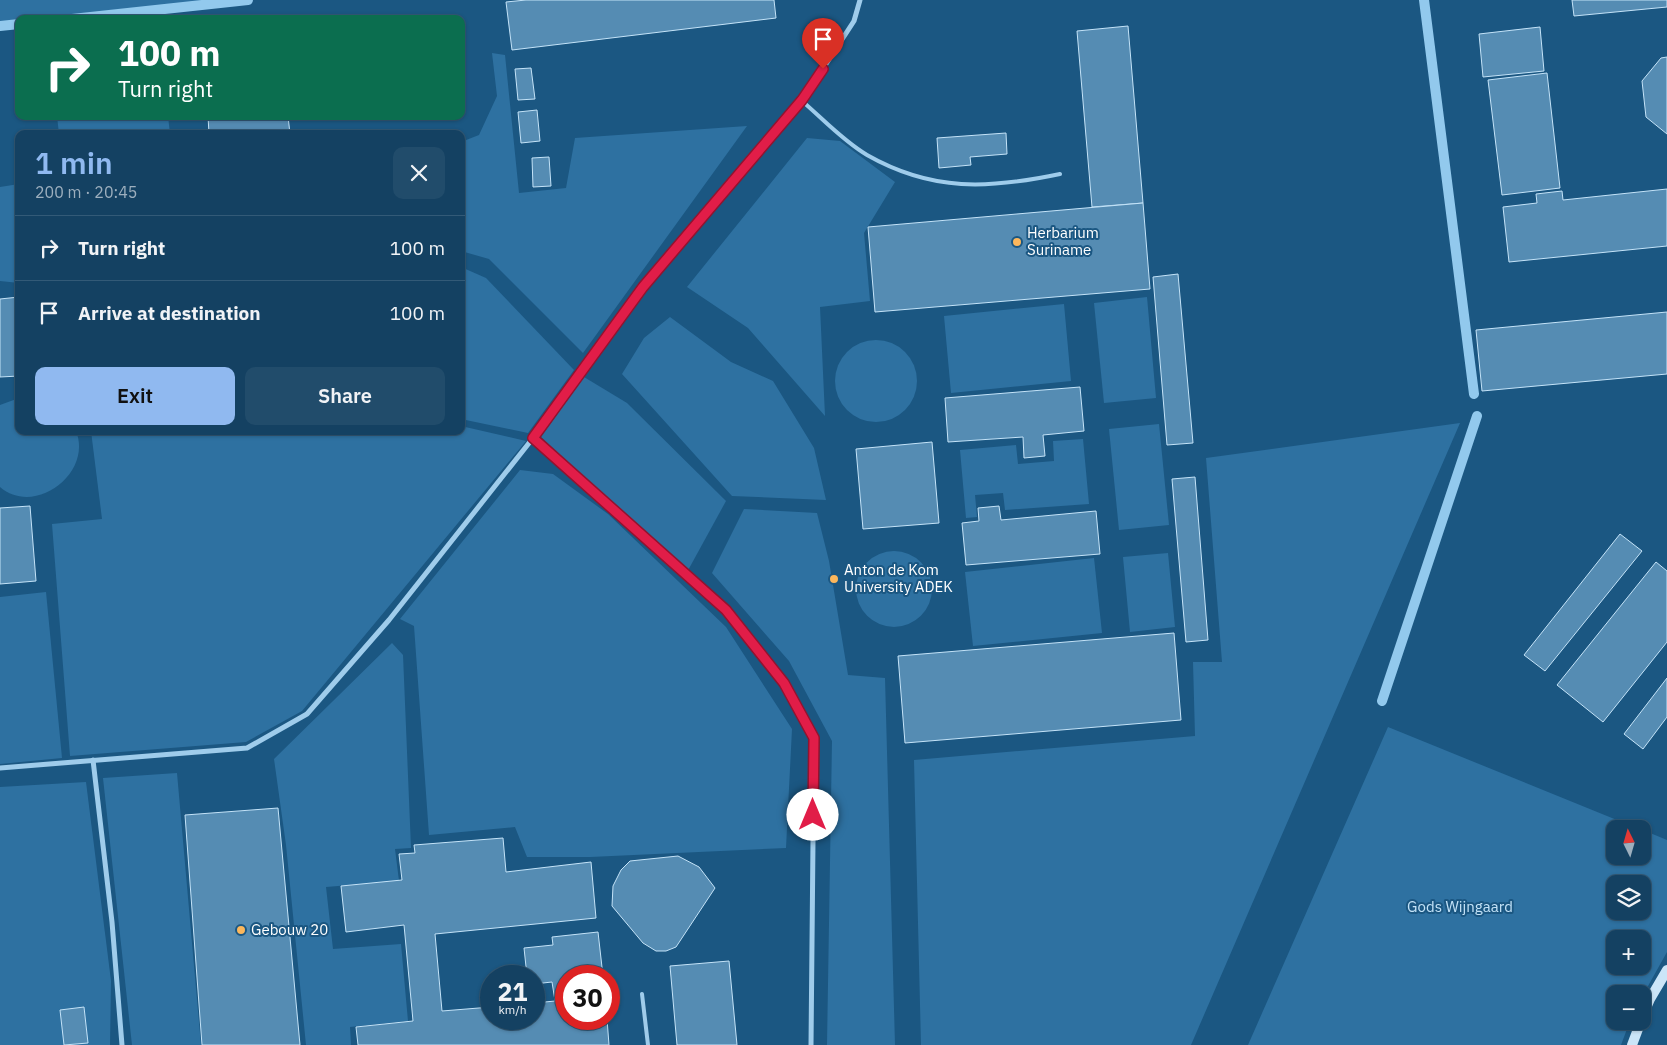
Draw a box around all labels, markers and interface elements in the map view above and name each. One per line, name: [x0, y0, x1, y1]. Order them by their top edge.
pin: [802, 18, 844, 69]
icon: arrive: [809, 25, 837, 53]
text: 100 m: [118, 30, 221, 76]
icon: right: [35, 35, 100, 100]
text: Turn right: [118, 74, 213, 103]
text: 1 min: [35, 143, 113, 182]
button: close: [393, 147, 445, 199]
text: 200 m · 20:45: [35, 182, 137, 202]
place label: Herbarium Suriname: [1027, 223, 1099, 259]
icon: right: [35, 234, 63, 262]
text: Turn right: [78, 236, 165, 260]
text: 100 m: [390, 236, 445, 260]
marker: Herbarium Suriname: [1011, 236, 1023, 248]
icon: arrive: [35, 299, 63, 327]
text: Arrive at destination: [78, 301, 261, 325]
text: 100 m: [390, 301, 445, 325]
button: Exit: [35, 367, 235, 425]
button: Share: [245, 367, 445, 425]
place label: Anton de Kom University ADEK: [844, 560, 953, 596]
marker: Anton de Kom University ADEK: [828, 573, 840, 585]
position arrow: [786, 788, 838, 840]
north arrow: [1606, 820, 1651, 865]
map controls: [1606, 820, 1651, 1030]
button: layers: [1606, 875, 1651, 920]
park label: Gods Wijngaard: [1407, 897, 1513, 916]
place label: Gebouw 20: [251, 920, 328, 939]
marker: Gebouw 20: [235, 924, 247, 936]
button: +: [1606, 930, 1651, 975]
speed limit sign: 30: [555, 965, 620, 1030]
text: 21: [497, 975, 528, 1008]
button: −: [1606, 985, 1651, 1030]
text: km/h: [498, 1002, 527, 1017]

